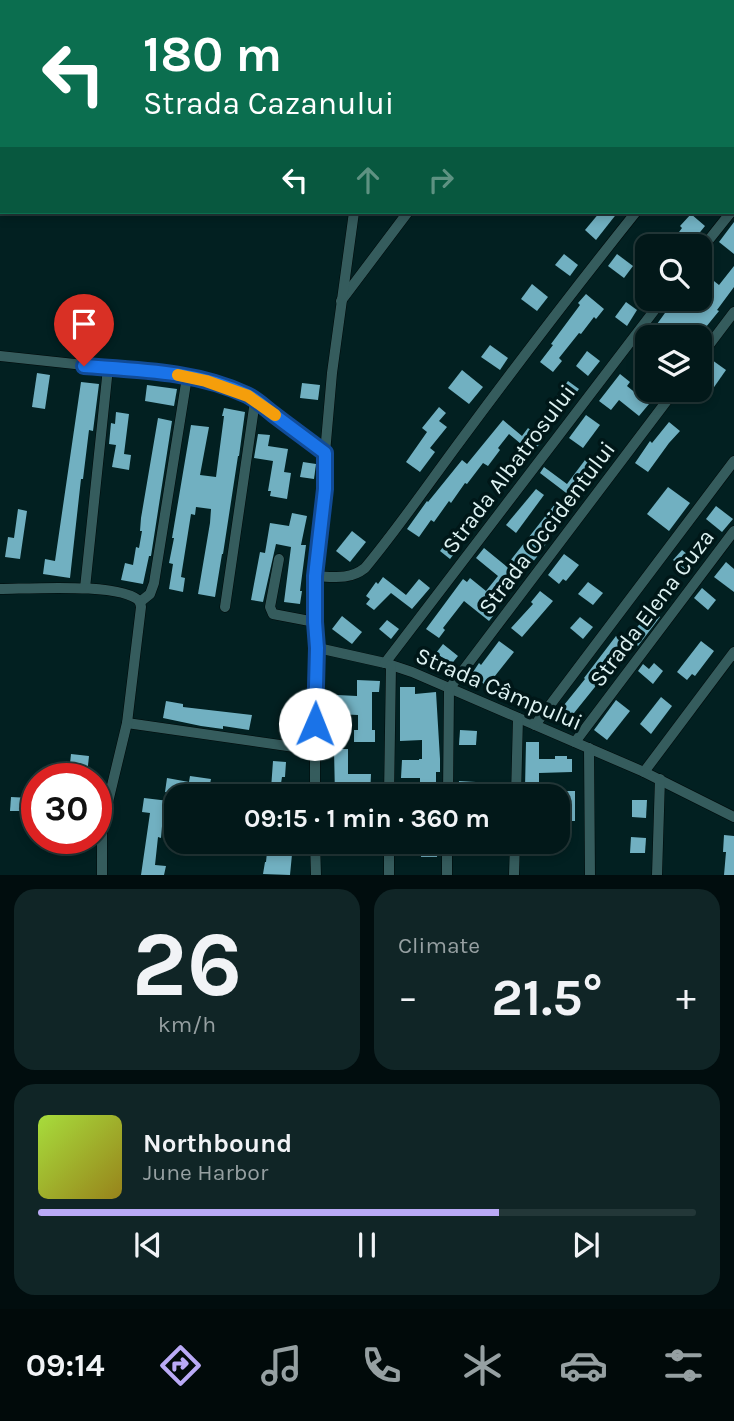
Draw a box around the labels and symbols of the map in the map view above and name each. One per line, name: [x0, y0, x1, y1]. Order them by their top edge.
pin: [54, 294, 114, 366]
street label: Strada Albatrosului: [437, 379, 581, 559]
street label: Strada Occidentului: [473, 436, 621, 620]
street label: Strada Elena Cuza: [584, 524, 720, 692]
street label: Strada Câmpului: [412, 642, 586, 736]
position arrow: [278, 687, 352, 761]
speed limit sign: 30: [21, 763, 112, 854]

